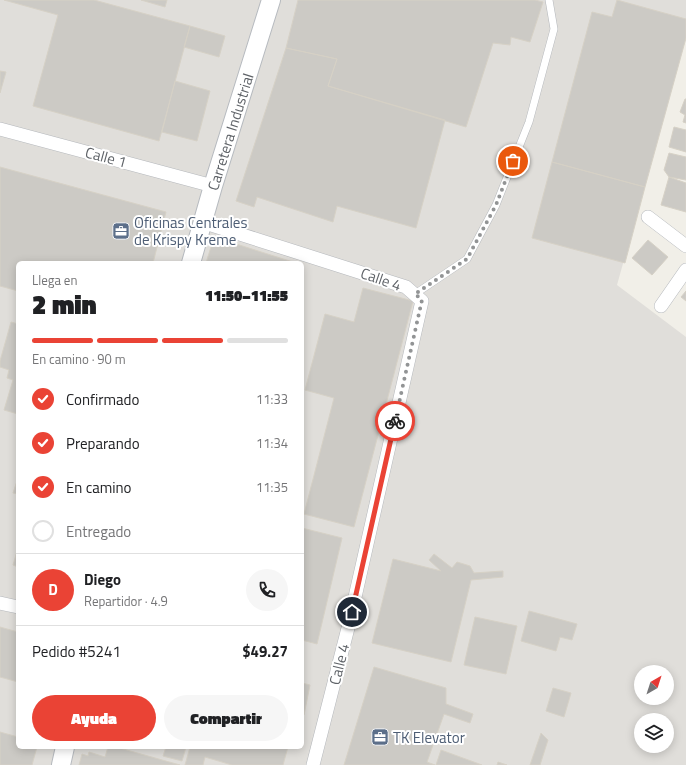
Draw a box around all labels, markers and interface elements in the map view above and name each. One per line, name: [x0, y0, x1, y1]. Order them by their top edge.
street label: Carretera Industrial: [201, 70, 259, 193]
street label: Calle 1: [83, 140, 129, 174]
pin: [496, 144, 530, 178]
icon: bag: [502, 150, 524, 172]
place label: Oficinas Centrales de Krispy Kreme: [134, 211, 247, 251]
office icon: Oficinas Centrales de Krispy Kreme: [111, 221, 131, 241]
street label: Calle 4: [357, 261, 405, 297]
text: Llega en: [32, 270, 77, 290]
text: 11:50–11:55: [205, 284, 288, 307]
text: 2 min: [32, 285, 97, 324]
text: En camino · 90 m: [32, 349, 126, 369]
icon: check: [32, 388, 54, 410]
text: Confirmado: [66, 388, 139, 411]
text: 11:33: [256, 389, 288, 409]
courier: [375, 401, 415, 441]
icon: bike: [384, 410, 406, 432]
icon: check: [32, 432, 54, 454]
text: Preparando: [66, 432, 140, 455]
text: 11:34: [256, 433, 288, 453]
icon: check: [32, 476, 54, 498]
text: En camino: [66, 476, 132, 499]
text: 11:35: [256, 477, 288, 497]
text: Entregado: [66, 520, 131, 543]
text: Diego: [84, 568, 121, 591]
button: phone: [246, 569, 288, 611]
text: D: [48, 578, 58, 601]
text: Repartidor · 4.9: [84, 591, 168, 611]
pin: [335, 595, 369, 629]
icon: home: [341, 601, 363, 623]
text: Pedido #5241: [32, 640, 121, 663]
text: $49.27: [242, 640, 288, 663]
street label: Calle 4: [323, 641, 355, 687]
north arrow: [634, 665, 674, 705]
map controls: [634, 665, 674, 753]
button: Ayuda: [32, 695, 156, 741]
button: Compartir: [164, 695, 288, 741]
button: layers: [634, 713, 674, 753]
place label: TK Elevator: [393, 726, 465, 749]
office icon: TK Elevator: [370, 727, 390, 747]

